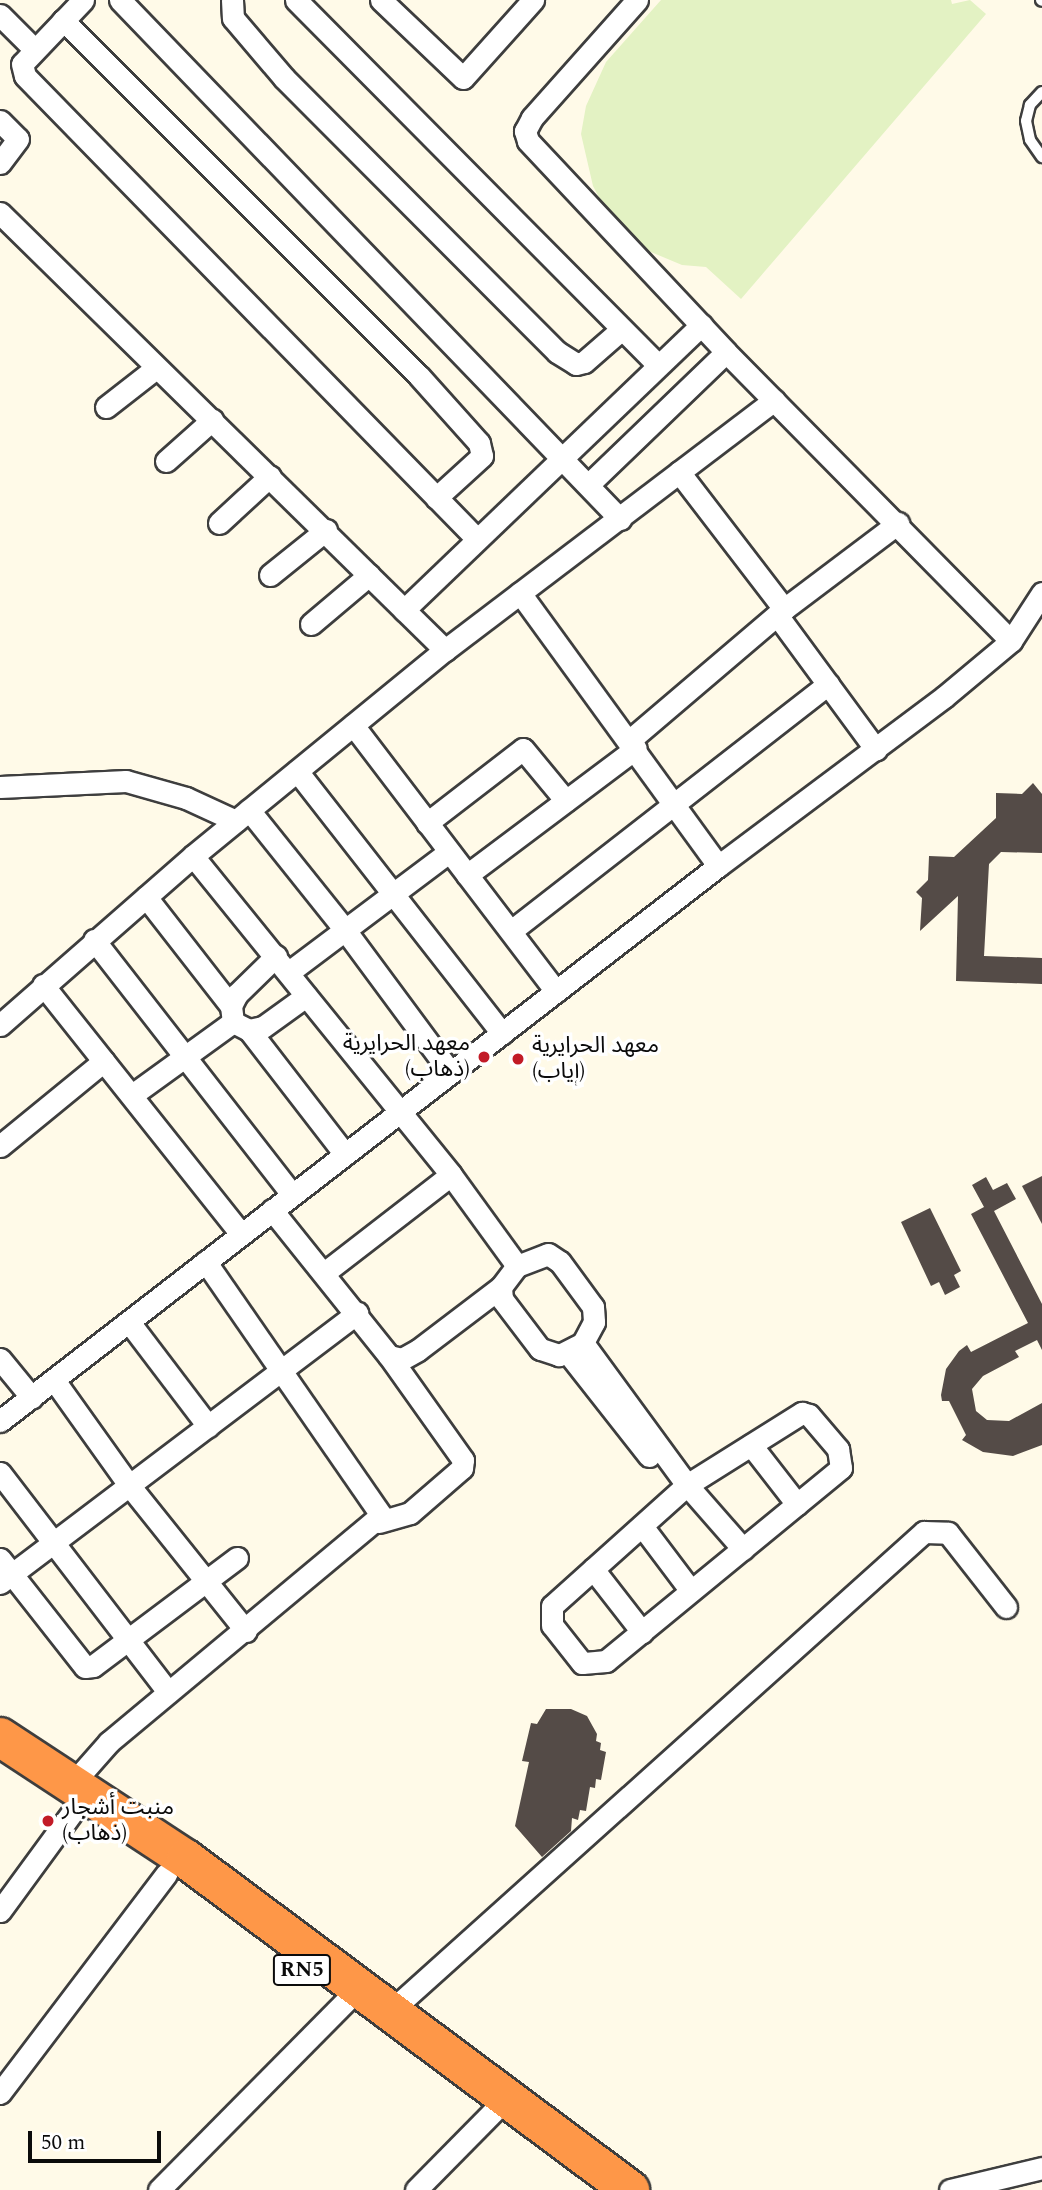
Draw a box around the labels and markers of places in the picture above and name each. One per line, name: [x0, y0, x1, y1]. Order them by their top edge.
place label: معهد الحرايرية (ذهاب): [343, 1030, 470, 1084]
place label: معهد الحرايرية (إياب): [532, 1032, 659, 1086]
marker: معهد الحرايرية (ذهاب): [476, 1049, 492, 1065]
marker: معهد الحرايرية (إياب): [510, 1051, 526, 1067]
place label: منبت أشجار (ذهاب): [62, 1794, 174, 1848]
marker: منبت أشجار (ذهاب): [40, 1813, 56, 1829]

